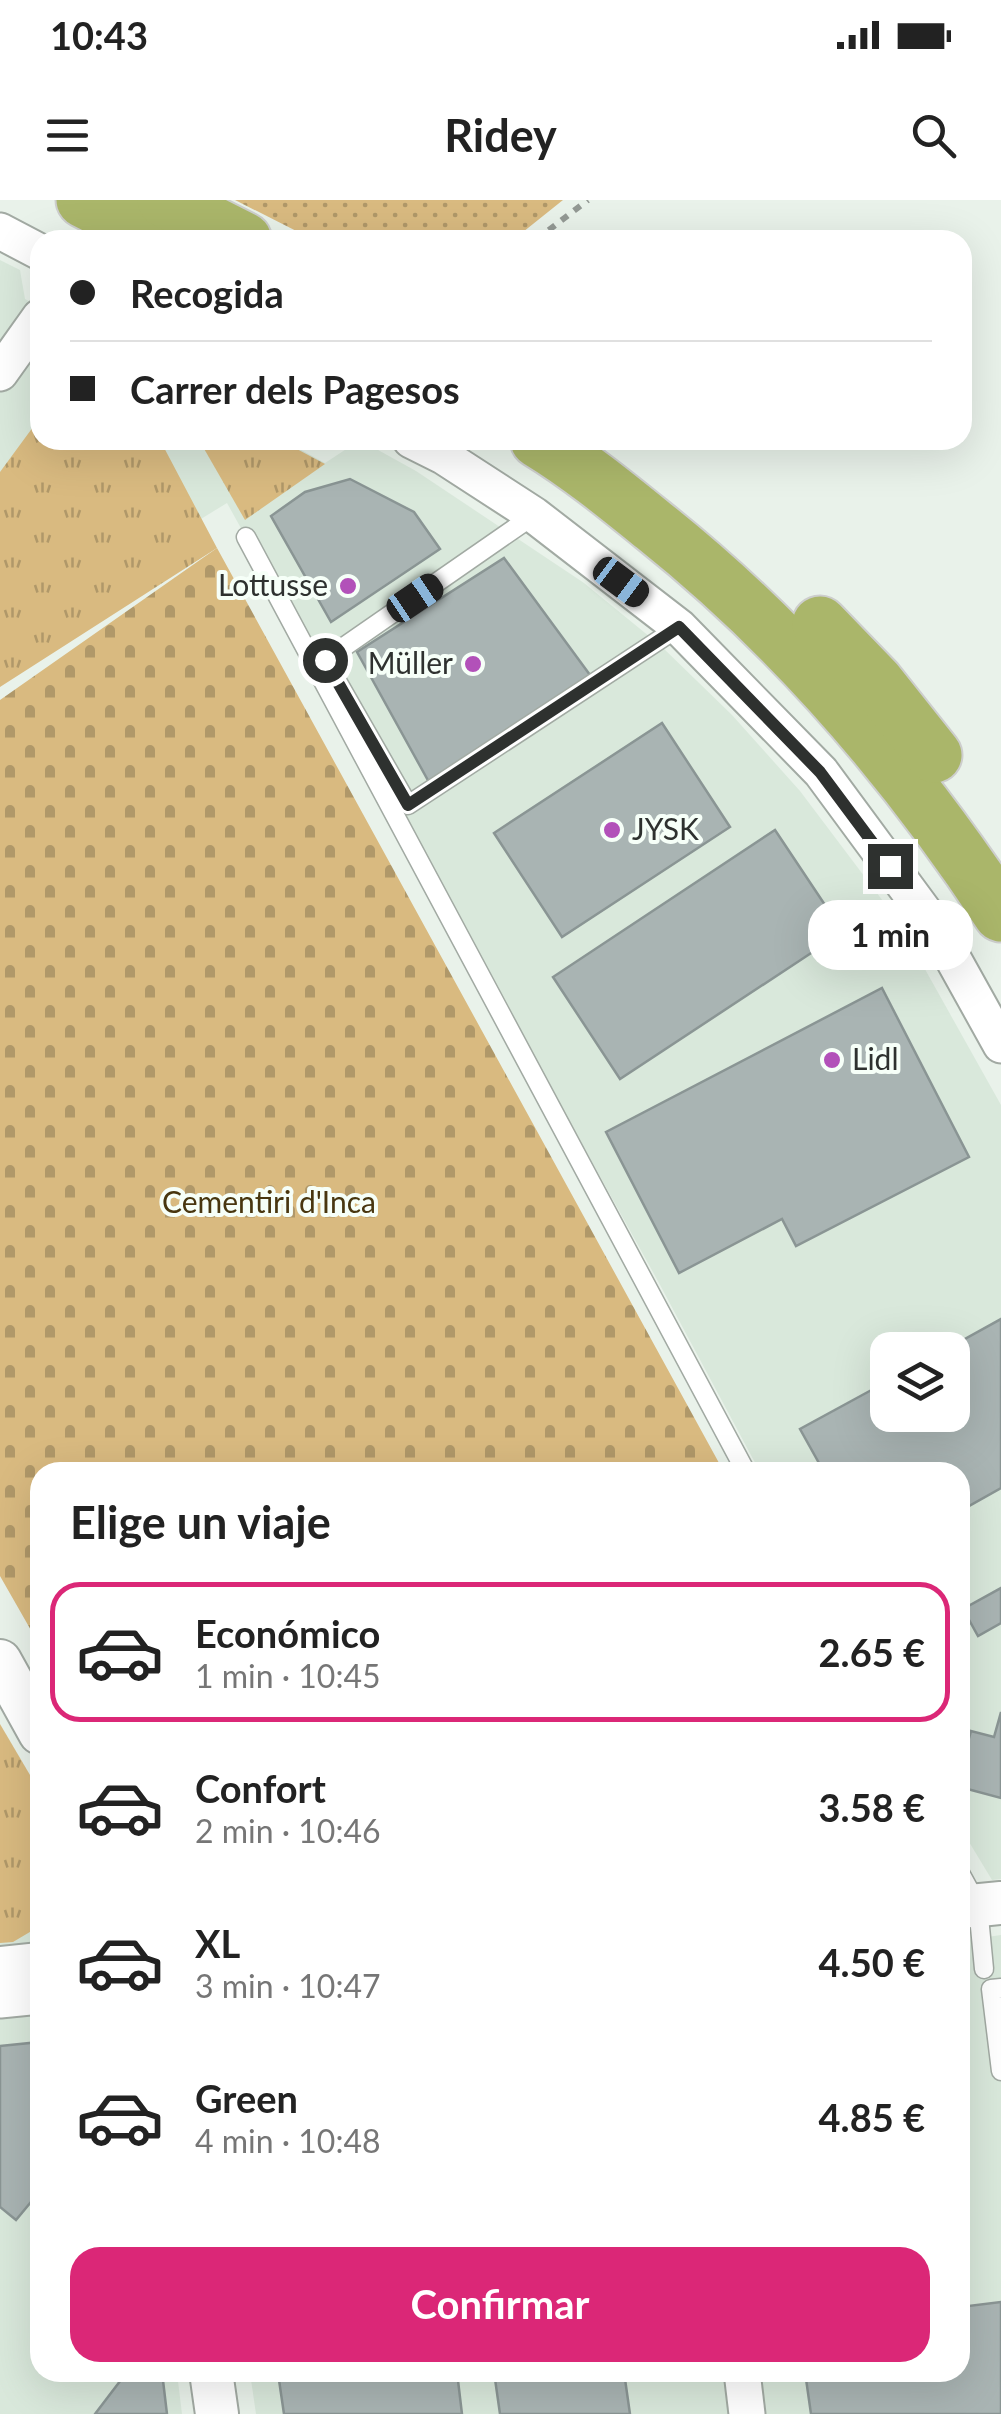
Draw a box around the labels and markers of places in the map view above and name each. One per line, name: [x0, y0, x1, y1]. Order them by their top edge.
place label: Lottusse: [218, 566, 328, 602]
marker: Lottusse: [337, 575, 359, 597]
place label: Müller: [368, 644, 453, 680]
marker: Müller: [462, 653, 484, 675]
place label: JYSK: [632, 810, 699, 846]
marker: JYSK: [601, 819, 623, 841]
place label: Lidl: [852, 1040, 899, 1076]
marker: Lidl: [821, 1049, 843, 1071]

